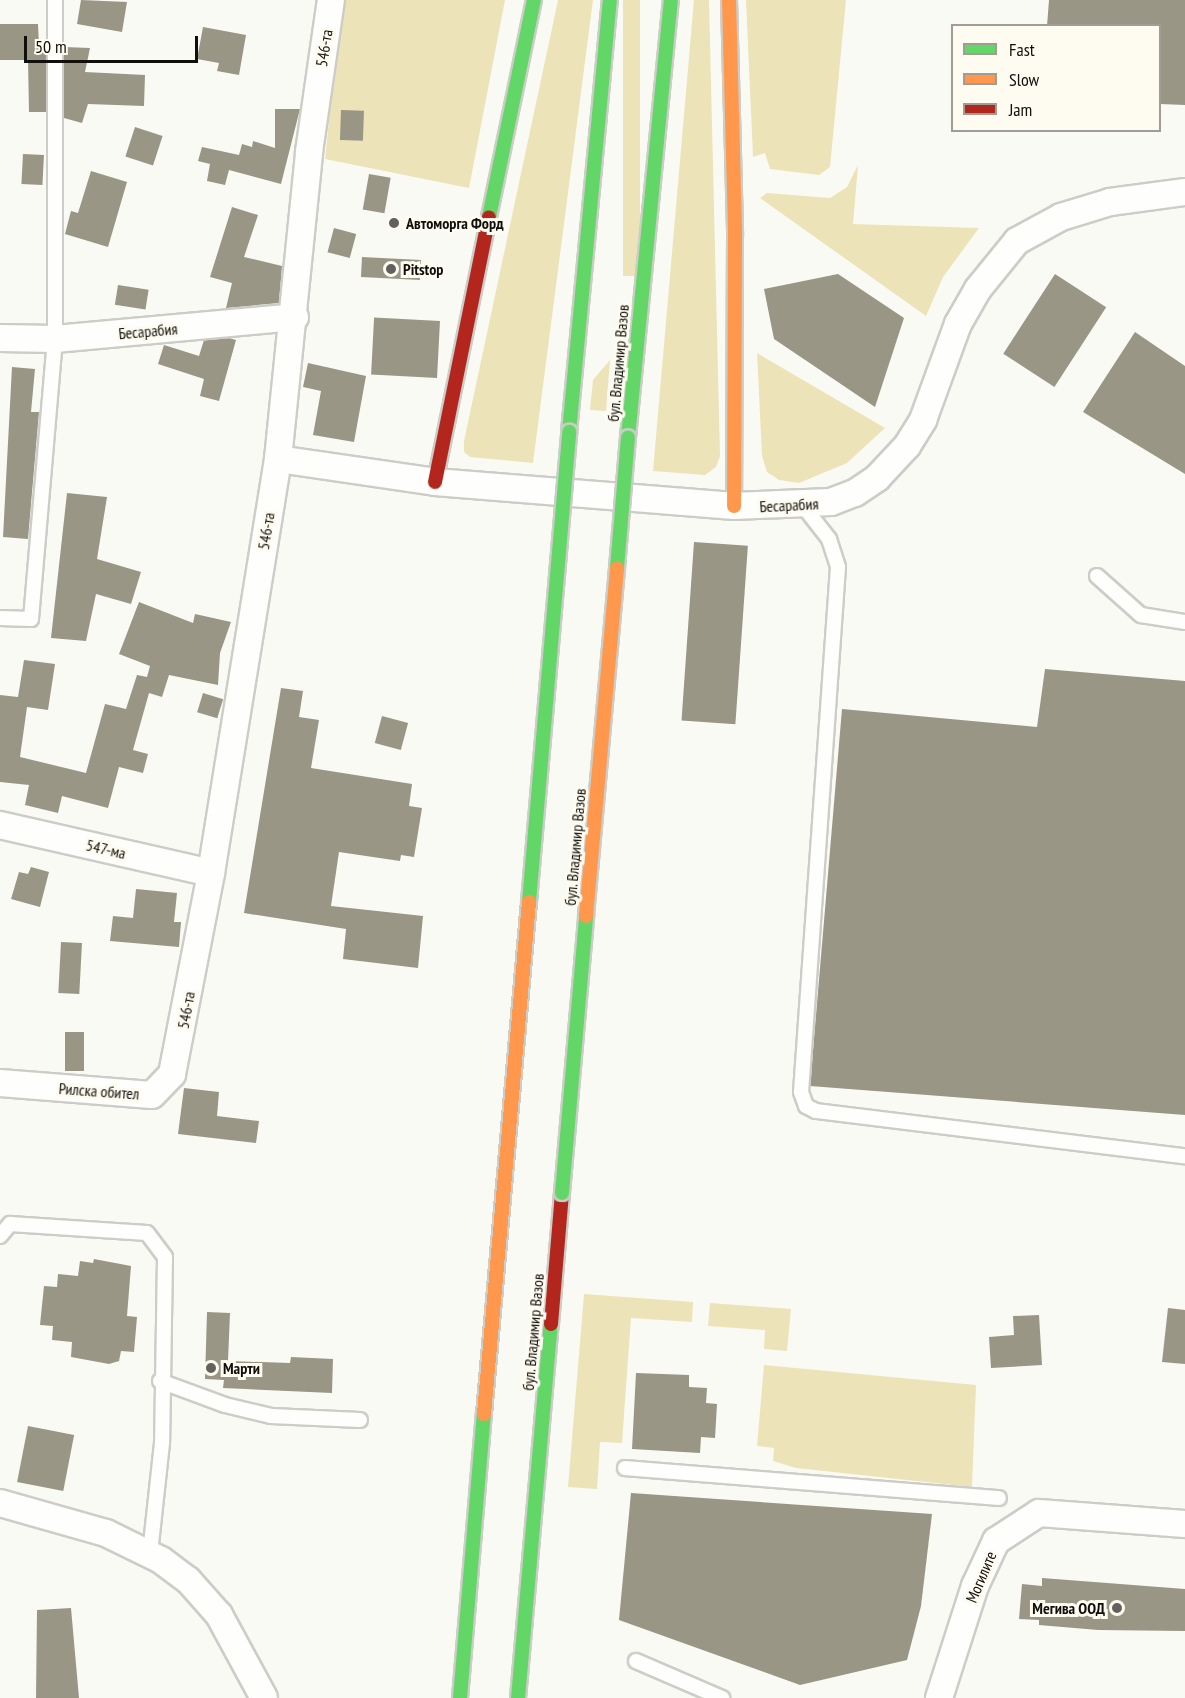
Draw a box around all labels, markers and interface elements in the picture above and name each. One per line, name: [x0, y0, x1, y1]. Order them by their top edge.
scale bar: [27, 24, 201, 62]
legend: [951, 24, 1161, 132]
street label: 546-та: [312, 28, 336, 68]
text: 50 m: [35, 35, 67, 58]
text: Fast: [1009, 38, 1035, 61]
text: Slow: [1009, 68, 1039, 91]
text: Jam: [1009, 98, 1032, 121]
place label: Автоморга Форд: [406, 213, 504, 233]
marker: Автоморга Форд: [387, 216, 401, 230]
place label: Pitstop: [403, 259, 443, 279]
marker: Pitstop: [384, 262, 398, 276]
street label: бул. Владимир Вазов: [603, 303, 633, 423]
street label: Бесарабия: [118, 319, 178, 343]
street label: Бесарабия: [759, 494, 819, 516]
street label: 546-та: [254, 511, 278, 551]
street label: бул. Владимир Вазов: [560, 787, 590, 907]
street label: 547-ма: [84, 835, 128, 863]
street label: 546-та: [173, 990, 199, 1030]
street label: Рилска обител: [58, 1079, 140, 1103]
street label: бул. Владимир Вазов: [518, 1272, 548, 1392]
place label: Марти: [223, 1358, 260, 1378]
marker: Марти: [204, 1361, 218, 1375]
street label: Могилите: [962, 1548, 1000, 1606]
place label: Мегива ООД: [1032, 1598, 1105, 1618]
marker: Мегива ООД: [1110, 1601, 1124, 1615]

